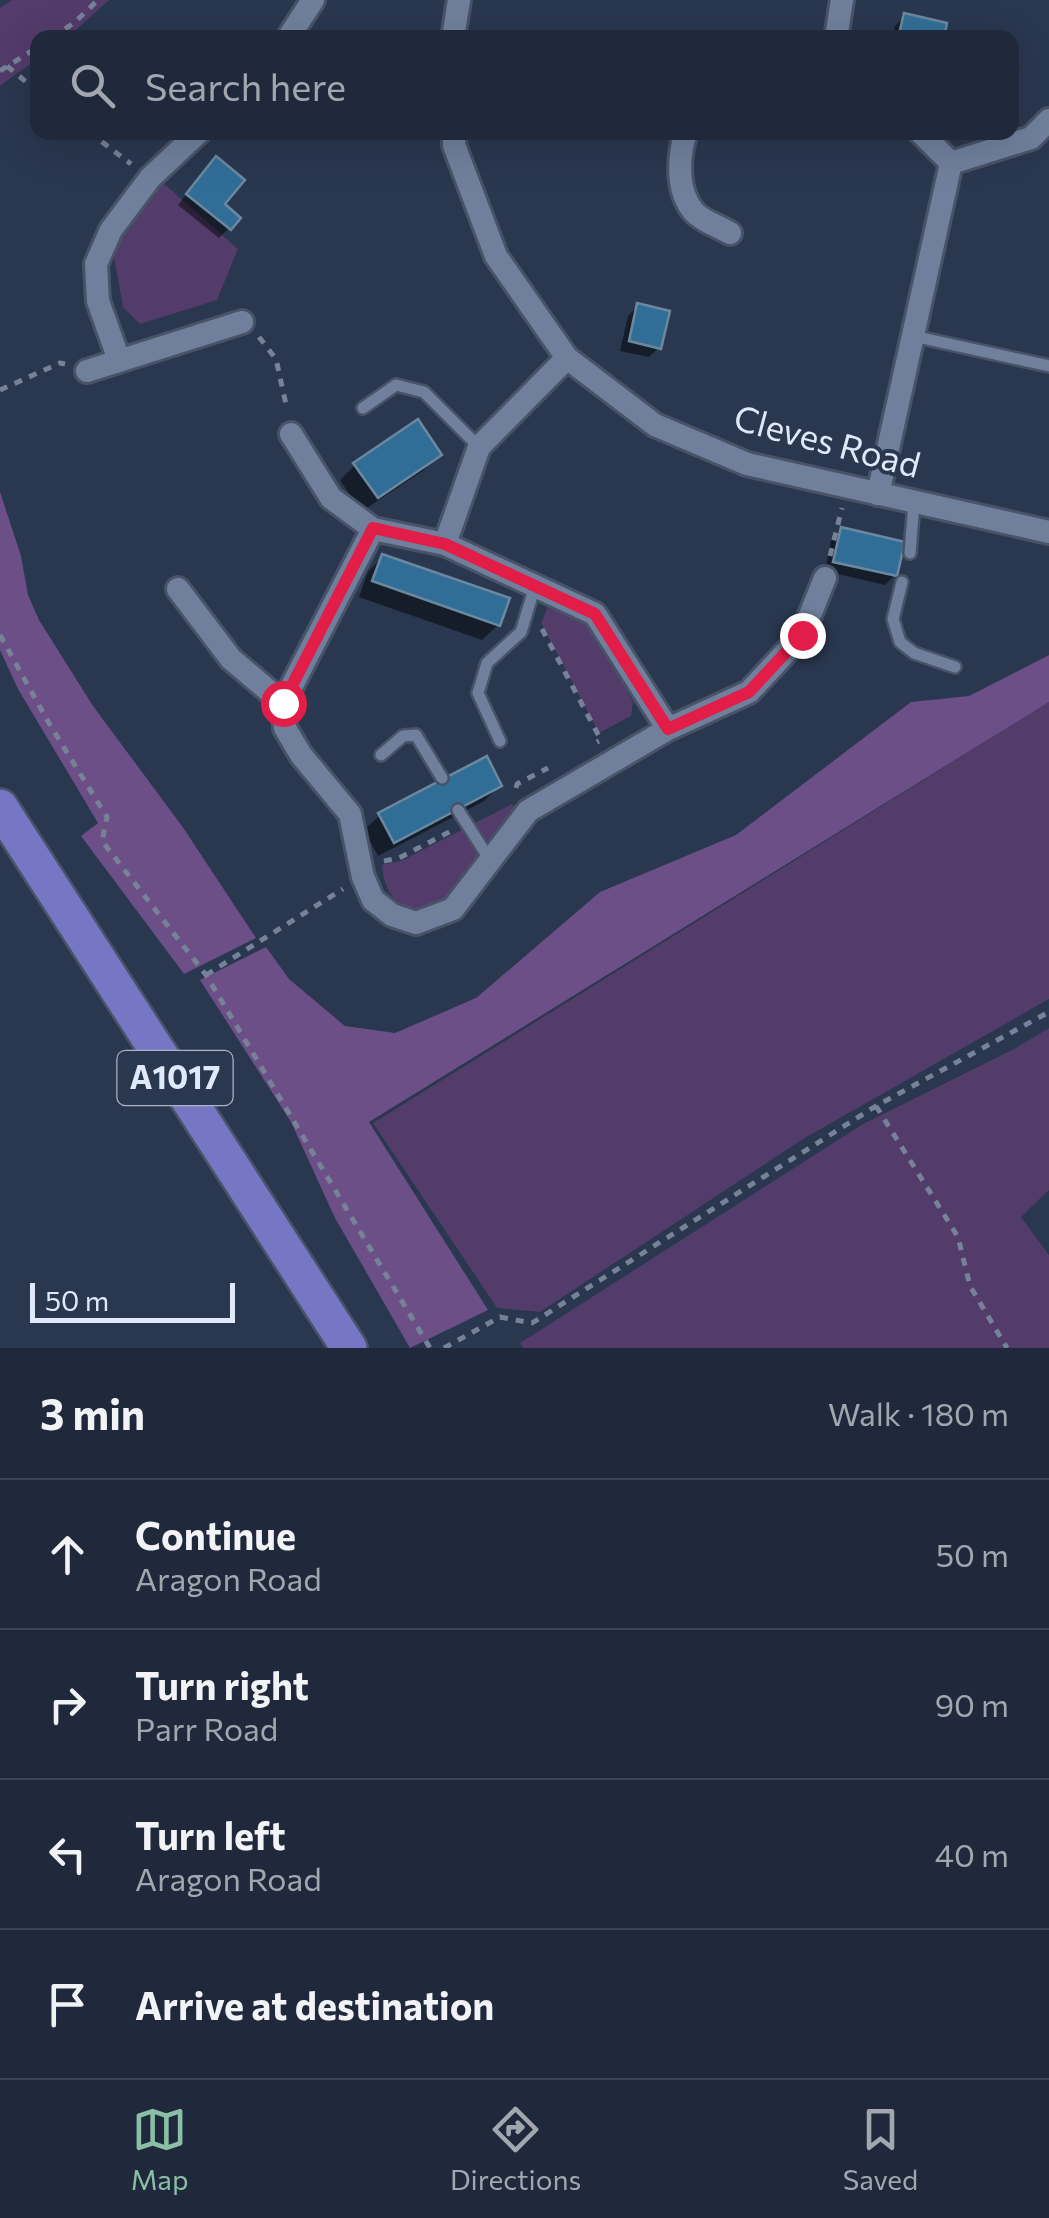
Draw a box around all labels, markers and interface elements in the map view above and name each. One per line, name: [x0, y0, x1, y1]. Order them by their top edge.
search box: [30, 30, 1019, 140]
icon: search: [65, 58, 120, 113]
text: Search here: [145, 62, 346, 109]
street label: Cleves Road: [730, 394, 925, 485]
route end: [780, 613, 826, 659]
route start: [261, 681, 307, 727]
road number: A1017: [118, 1051, 232, 1105]
scale bar: [30, 1278, 235, 1322]
text: 50 m: [45, 1283, 109, 1317]
text: 3 min: [40, 1387, 145, 1439]
text: Walk · 180 m: [828, 1393, 1009, 1433]
text: Continue: [135, 1511, 296, 1558]
icon: ahead: [40, 1527, 95, 1582]
text: 50 m: [936, 1534, 1009, 1574]
text: Aragon Road: [135, 1558, 322, 1598]
text: Turn right: [135, 1661, 309, 1708]
icon: right: [40, 1677, 95, 1732]
text: 90 m: [935, 1684, 1009, 1724]
text: Parr Road: [135, 1708, 278, 1748]
text: Turn left: [135, 1811, 286, 1858]
icon: left: [40, 1827, 95, 1882]
text: 40 m: [935, 1834, 1009, 1874]
text: Aragon Road: [135, 1858, 322, 1898]
icon: arrive: [40, 1977, 95, 2032]
text: Arrive at destination: [135, 1981, 494, 2028]
tab: Map: [131, 2102, 188, 2196]
tab: Directions: [450, 2102, 581, 2196]
tab: Saved: [843, 2102, 918, 2196]

